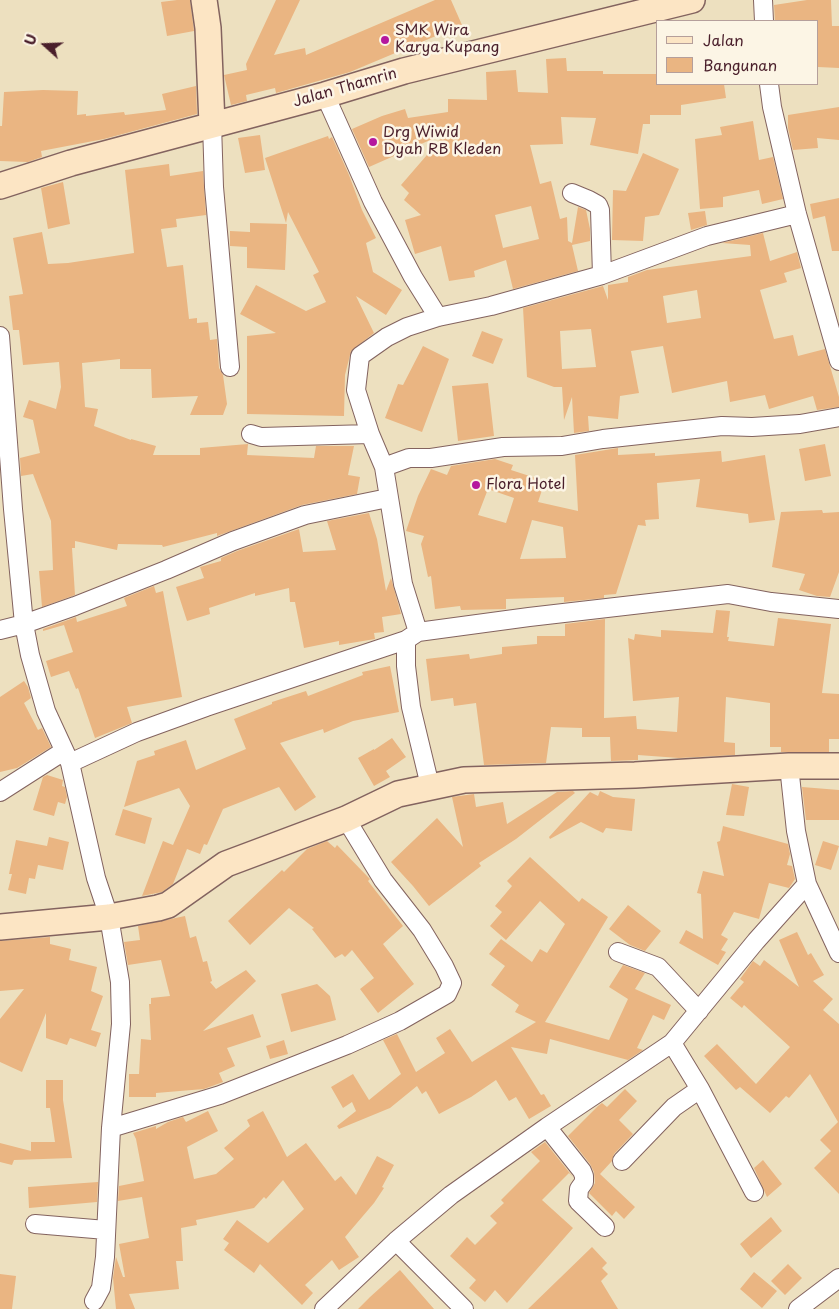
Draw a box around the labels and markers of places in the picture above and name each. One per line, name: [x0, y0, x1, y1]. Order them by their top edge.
place label: SMK Wira Karya Kupang: [395, 22, 499, 57]
marker: SMK Wira Karya Kupang: [379, 34, 391, 46]
place label: Drg Wiwid Dyah RB Kleden: [383, 124, 501, 159]
marker: Drg Wiwid Dyah RB Kleden: [367, 136, 379, 148]
place label: Flora Hotel: [486, 476, 565, 494]
marker: Flora Hotel: [470, 479, 482, 491]

